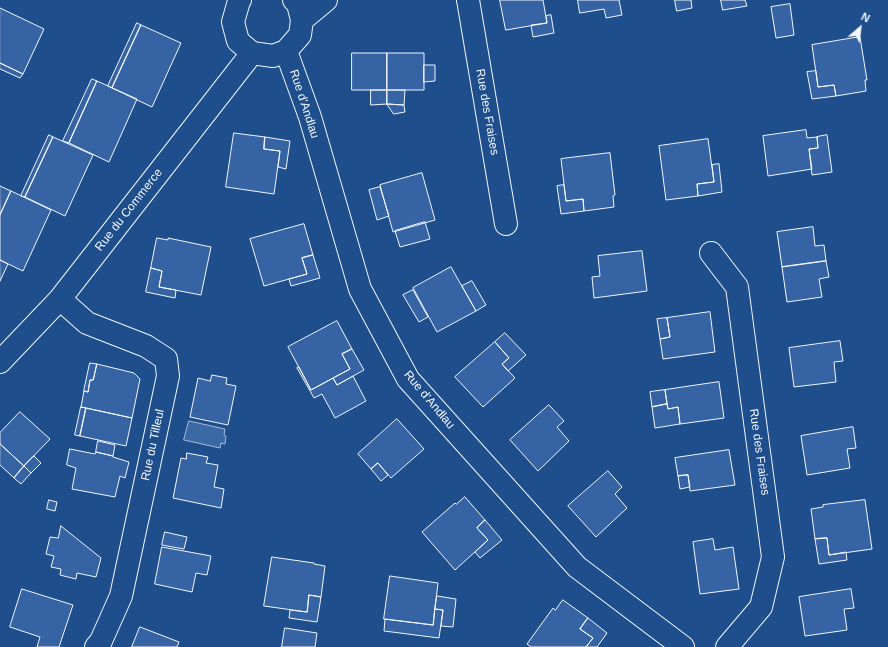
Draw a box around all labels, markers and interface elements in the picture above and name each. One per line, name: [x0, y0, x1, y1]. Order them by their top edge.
north arrow: [840, 8, 880, 48]
text: N: [859, 10, 872, 25]
street label: Rue d'Andlau: [286, 68, 322, 140]
street label: Rue des Fraises: [472, 68, 502, 156]
street label: Rue du Commerce: [92, 166, 166, 254]
street label: Rue d'Andlau: [400, 368, 458, 432]
street label: Rue du Tilleul: [138, 408, 168, 482]
street label: Rue des Fraises: [746, 408, 772, 496]

